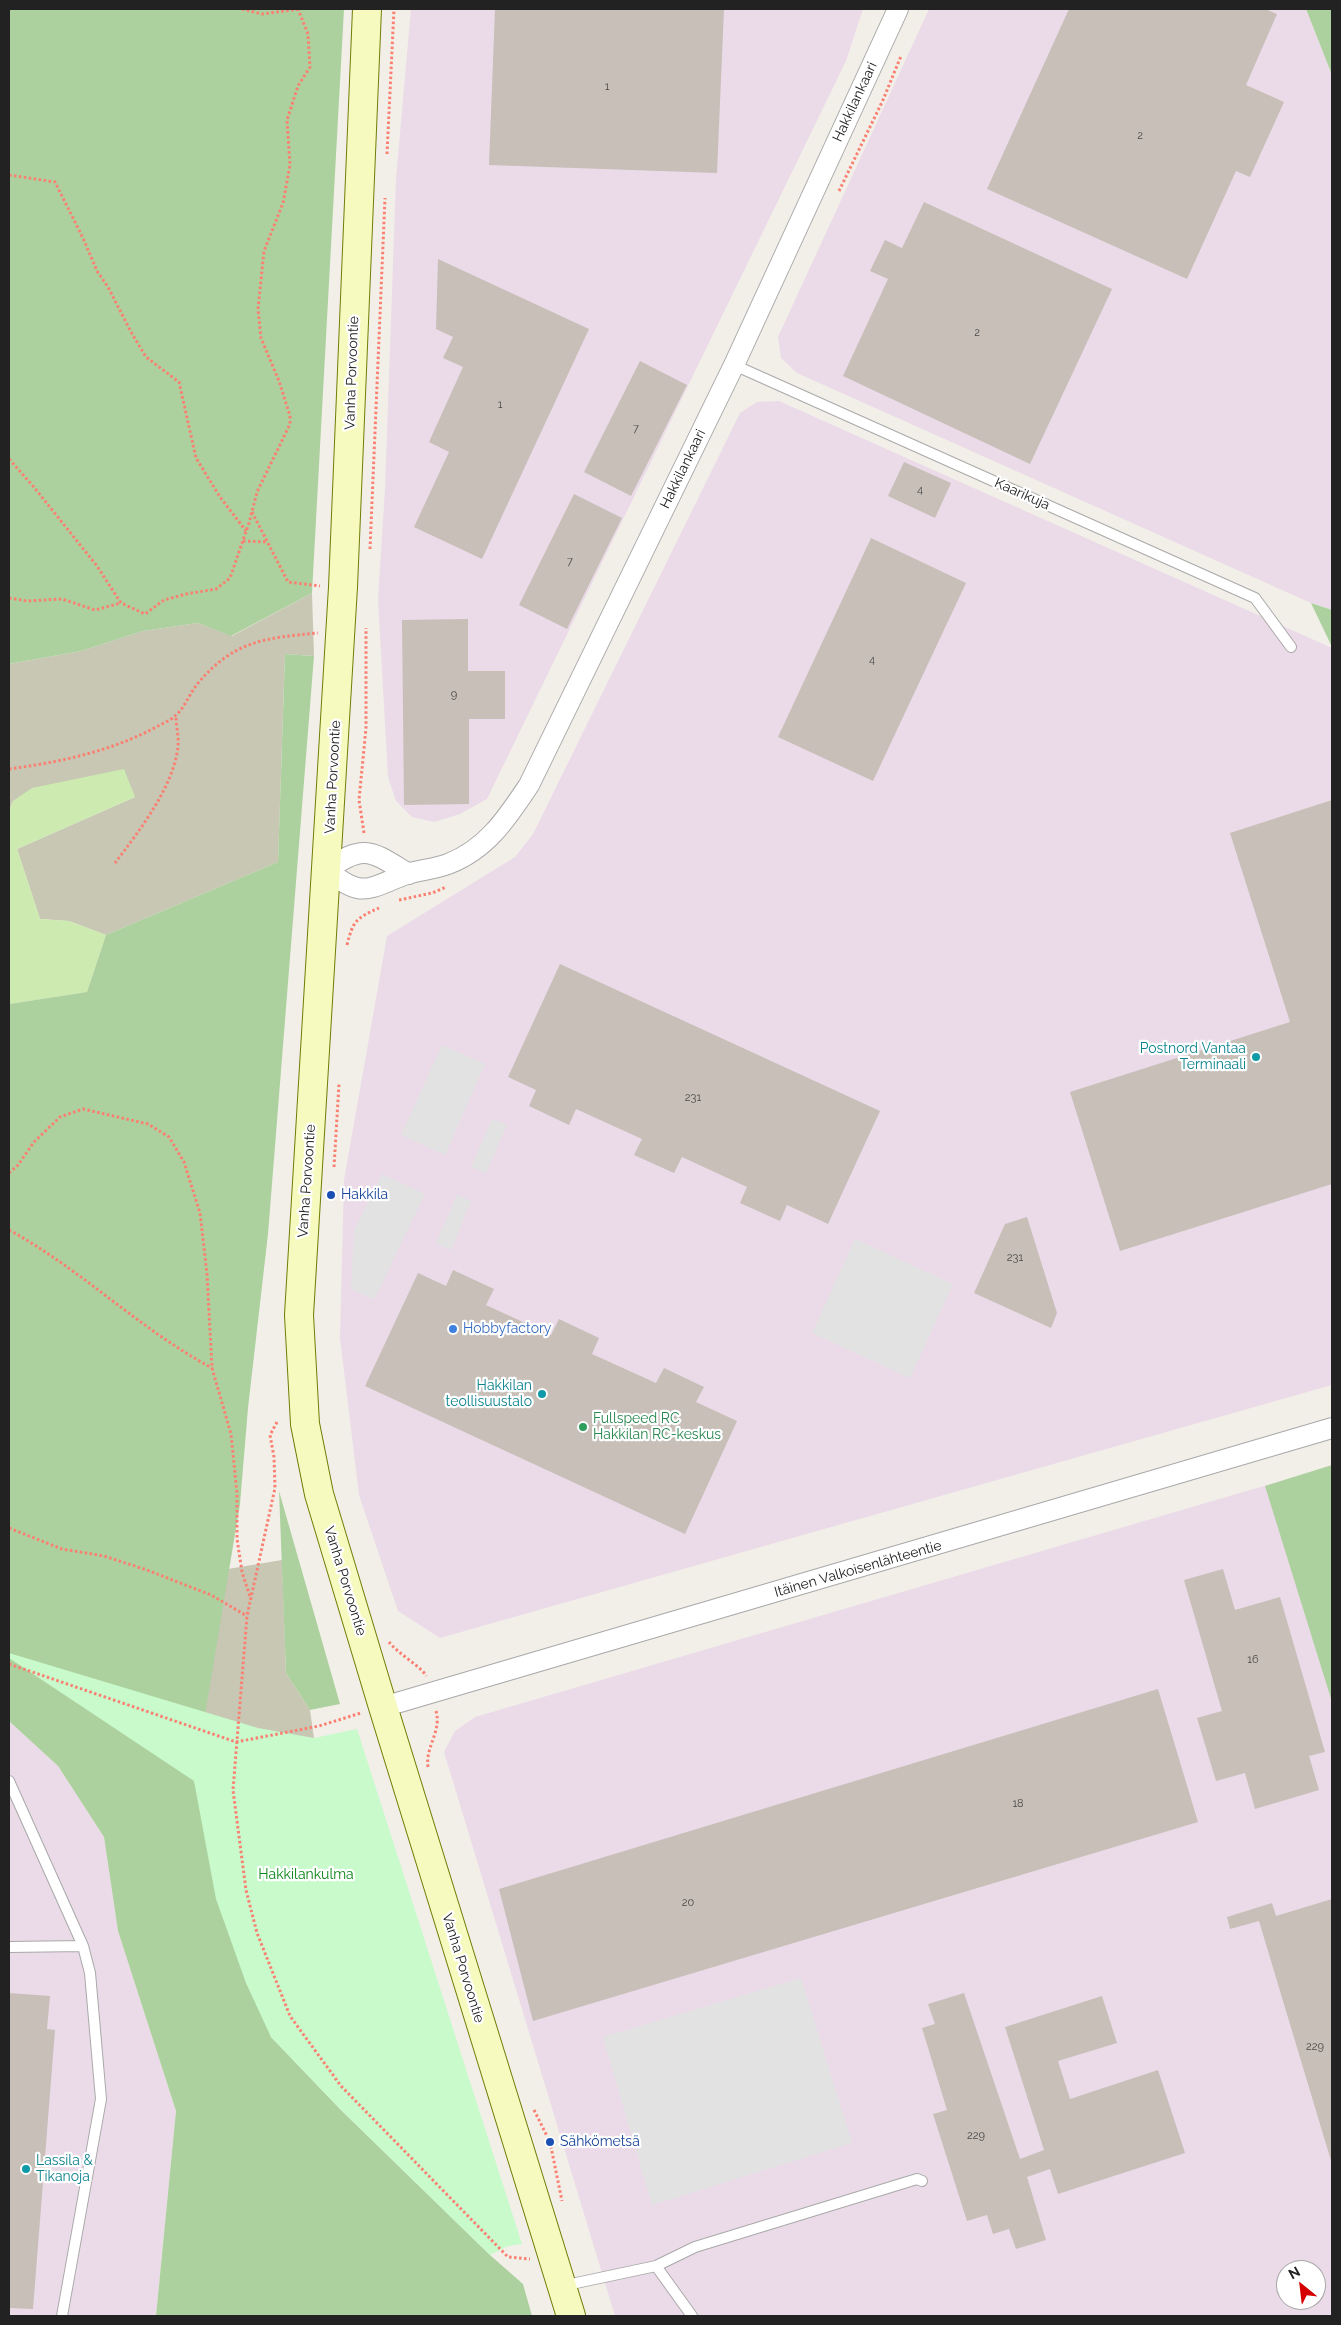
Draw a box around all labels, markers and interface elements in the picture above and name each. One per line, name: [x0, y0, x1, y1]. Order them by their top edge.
street label: Hakkilankaari: [829, 59, 881, 145]
house number: 1: [605, 80, 609, 94]
house number: 2: [1137, 129, 1143, 143]
street label: Vanha Porvoontie: [342, 316, 362, 430]
house number: 2: [974, 326, 980, 340]
house number: 1: [498, 398, 502, 412]
house number: 7: [633, 422, 639, 436]
street label: Hakkilankaari: [657, 427, 709, 511]
street label: Kaarikuja: [992, 474, 1052, 514]
house number: 4: [917, 483, 923, 497]
house number: 7: [567, 555, 573, 569]
house number: 4: [869, 653, 875, 667]
house number: 9: [451, 688, 457, 702]
street label: Vanha Porvoontie: [322, 720, 344, 834]
place label: Postnord Vantaa Terminaali: [1140, 1041, 1246, 1074]
marker: Postnord Vantaa Terminaali: [1250, 1051, 1262, 1063]
house number: 231: [685, 1091, 701, 1105]
street label: Vanha Porvoontie: [295, 1124, 319, 1238]
place label: Hakkila: [341, 1187, 388, 1203]
marker: Hakkila: [325, 1189, 337, 1201]
house number: 231: [1007, 1251, 1023, 1265]
place label: Hobbyfactory: [463, 1321, 551, 1337]
marker: Hobbyfactory: [447, 1323, 459, 1335]
place label: Hakkilan teollisuustalo: [446, 1378, 532, 1410]
marker: Hakkilan teollisuustalo: [536, 1388, 548, 1400]
place label: Fullspeed RC Hakkilan RC-keskus: [593, 1411, 721, 1444]
marker: Fullspeed RC Hakkilan RC-keskus: [577, 1421, 589, 1433]
street label: Vanha Porvoontie: [320, 1524, 370, 1638]
street label: Itäinen Valkoisenlähteentie: [772, 1537, 944, 1601]
house number: 16: [1247, 1653, 1259, 1667]
house number: 18: [1012, 1797, 1024, 1811]
park label: Hakkilankulma: [258, 1867, 354, 1883]
house number: 20: [682, 1896, 694, 1910]
street label: Vanha Porvoontie: [438, 1911, 488, 2025]
house number: 229: [1306, 2040, 1324, 2054]
house number: 229: [967, 2129, 985, 2143]
place label: Sähkömetsä: [560, 2134, 640, 2150]
marker: Sähkömetsä: [544, 2136, 556, 2148]
place label: Lassila & Tikanoja: [36, 2153, 93, 2186]
marker: Lassila & Tikanoja: [20, 2163, 32, 2175]
north arrow: [1276, 2260, 1326, 2310]
text: N: [1286, 2263, 1303, 2282]

